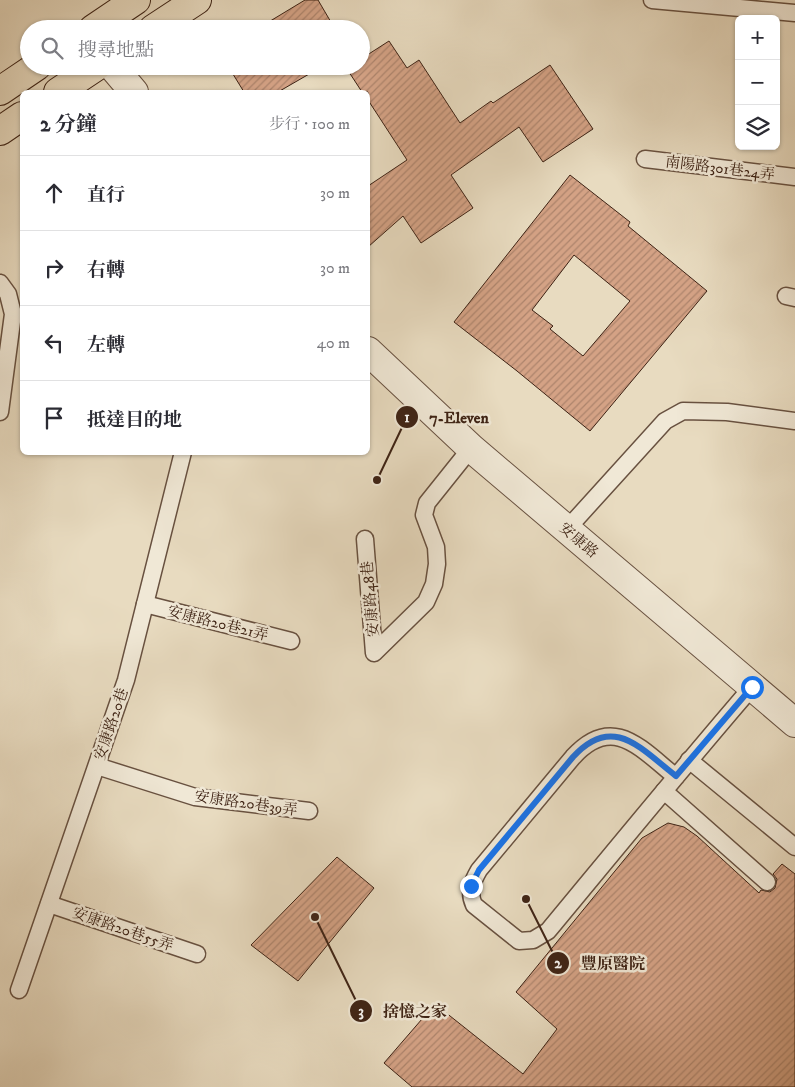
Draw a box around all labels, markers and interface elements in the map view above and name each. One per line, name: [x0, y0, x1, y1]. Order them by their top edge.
map controls: [735, 15, 780, 150]
button: +: [735, 15, 780, 60]
search box: [20, 20, 370, 75]
icon: search: [38, 34, 66, 62]
text: 搜尋地點: [78, 39, 154, 62]
button: −: [735, 60, 780, 105]
button: layers: [735, 105, 780, 150]
text: 2 分鐘: [40, 112, 97, 138]
text: 步行 · 100 m: [269, 114, 350, 134]
street label: 南陽路301巷24弄: [664, 152, 776, 185]
icon: ahead: [40, 179, 68, 207]
text: 30 m: [320, 183, 350, 203]
text: 直行: [87, 184, 125, 207]
icon: right: [40, 254, 68, 282]
text: 30 m: [320, 258, 350, 278]
text: 右轉: [87, 259, 125, 282]
icon: left: [40, 329, 68, 357]
text: 40 m: [317, 333, 350, 353]
text: 左轉: [87, 334, 125, 357]
callout: 7-Eleven: [394, 402, 499, 433]
icon: arrive: [40, 404, 68, 432]
text: 1: [404, 408, 410, 427]
text: 7-Eleven: [429, 408, 489, 428]
text: 抵達目的地: [87, 409, 182, 432]
street label: 安康路: [555, 519, 602, 562]
street label: 安康路48巷: [358, 560, 383, 638]
street label: 安康路20巷21弄: [165, 602, 270, 645]
route start: [741, 676, 764, 699]
street label: 安康路20巷: [90, 685, 133, 763]
street label: 安康路20巷39弄: [193, 787, 299, 820]
route end: [460, 875, 483, 898]
street label: 安康路20巷55弄: [70, 903, 176, 956]
callout: 豐原醫院: [546, 947, 655, 978]
text: 2: [554, 954, 562, 973]
text: 豐原醫院: [581, 954, 645, 974]
callout: 捨憶之家: [348, 996, 457, 1027]
text: 3: [358, 1002, 364, 1021]
text: 捨憶之家: [383, 1002, 447, 1022]

